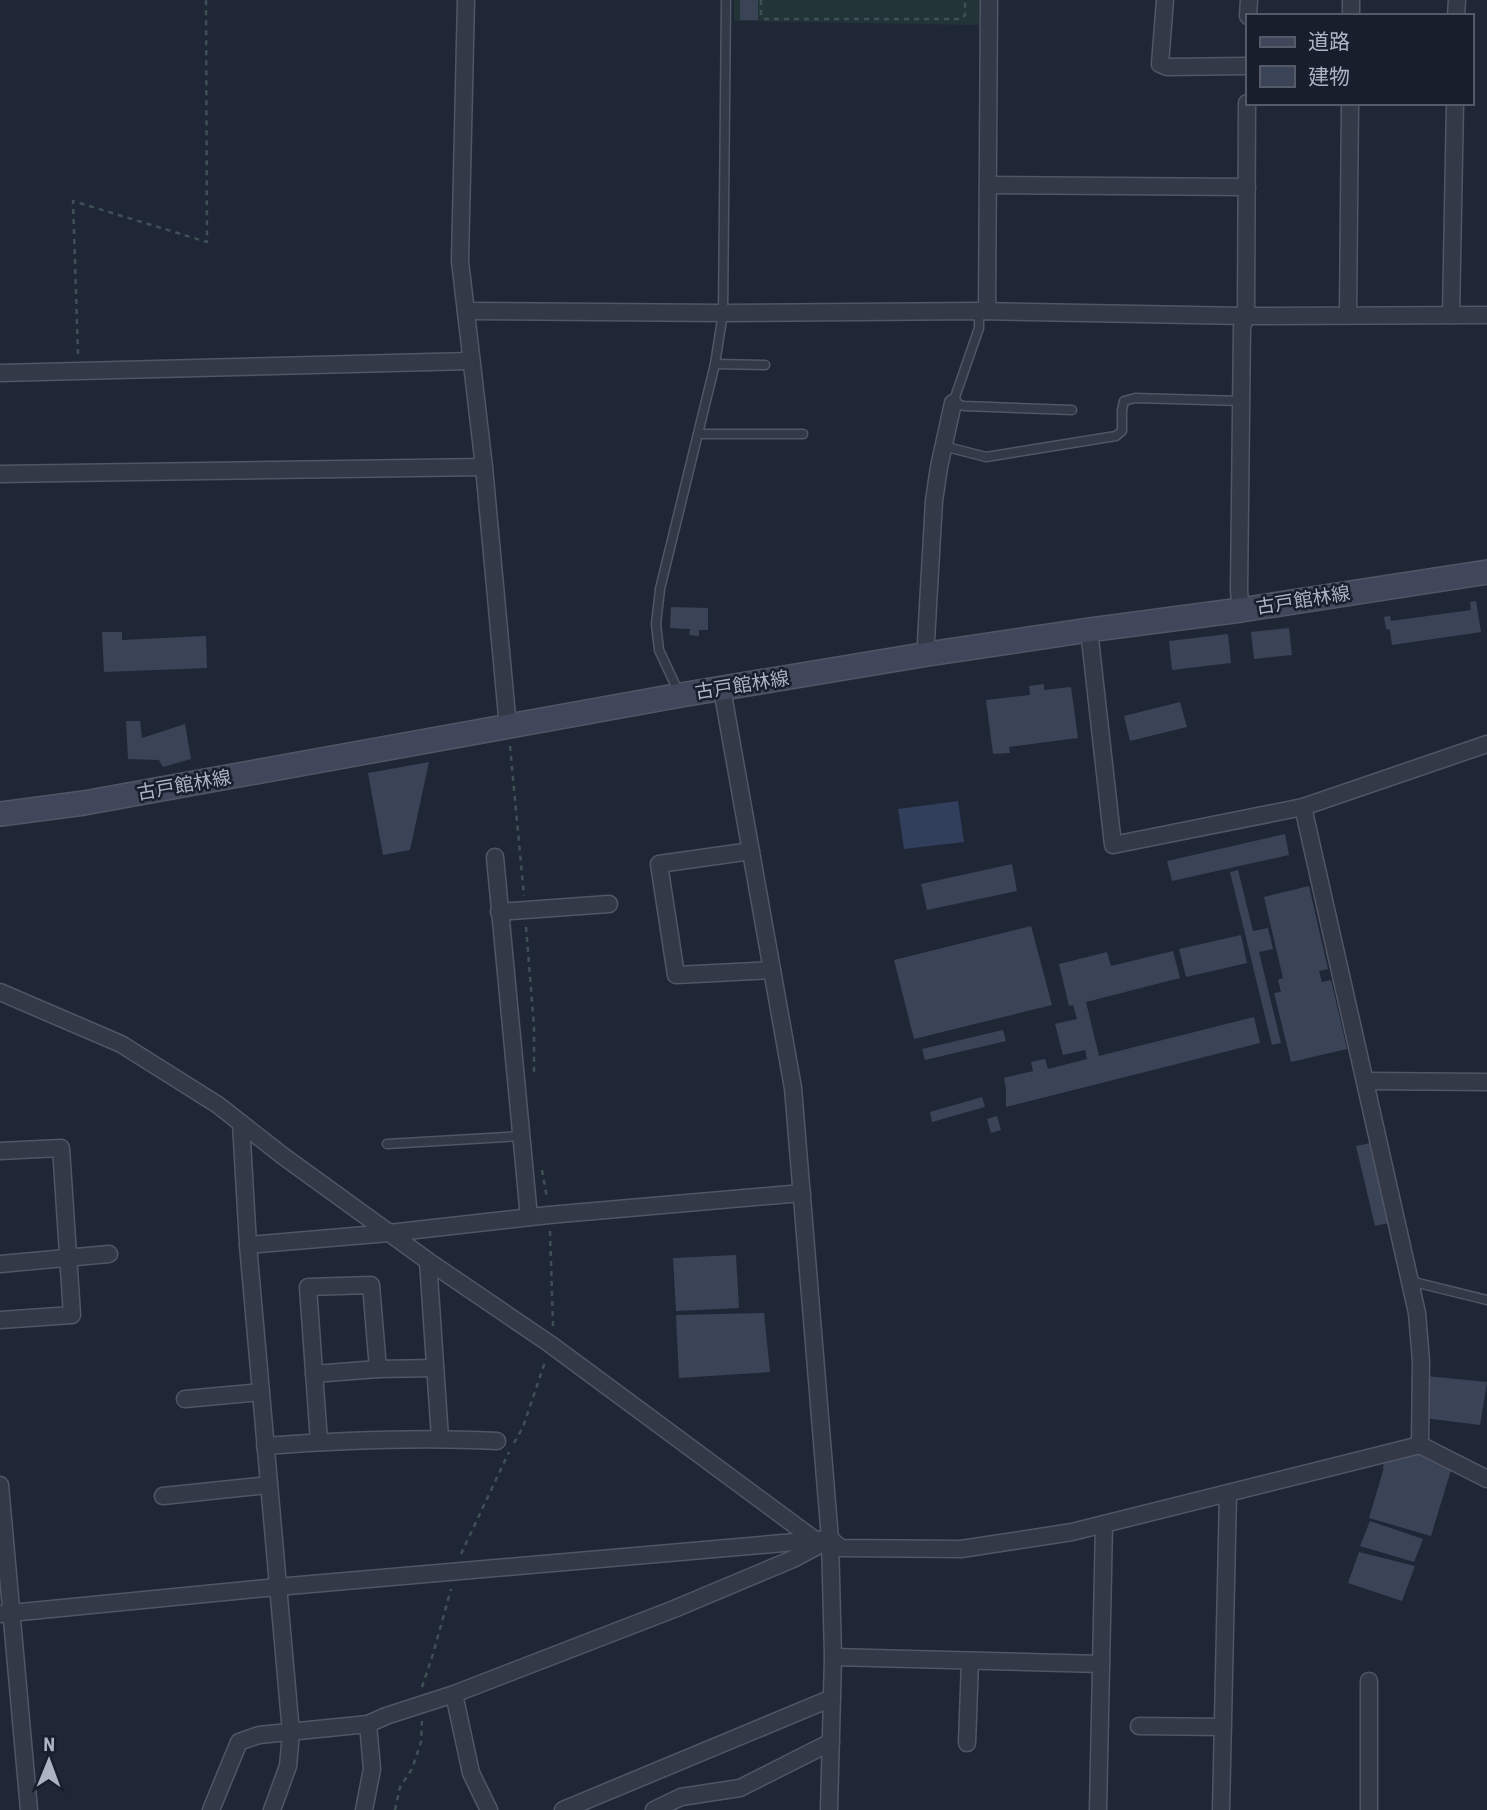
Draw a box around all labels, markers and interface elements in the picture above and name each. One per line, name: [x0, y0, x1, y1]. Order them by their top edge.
legend: [1246, 14, 1473, 105]
text: 道路: [1308, 30, 1350, 54]
text: 建物: [1308, 65, 1350, 89]
street label: 古戸館林線: [1254, 581, 1352, 619]
street label: 古戸館林線: [693, 666, 791, 704]
street label: 古戸館林線: [135, 765, 233, 805]
north arrow: [14, 1726, 84, 1796]
text: N: [43, 1733, 55, 1756]

